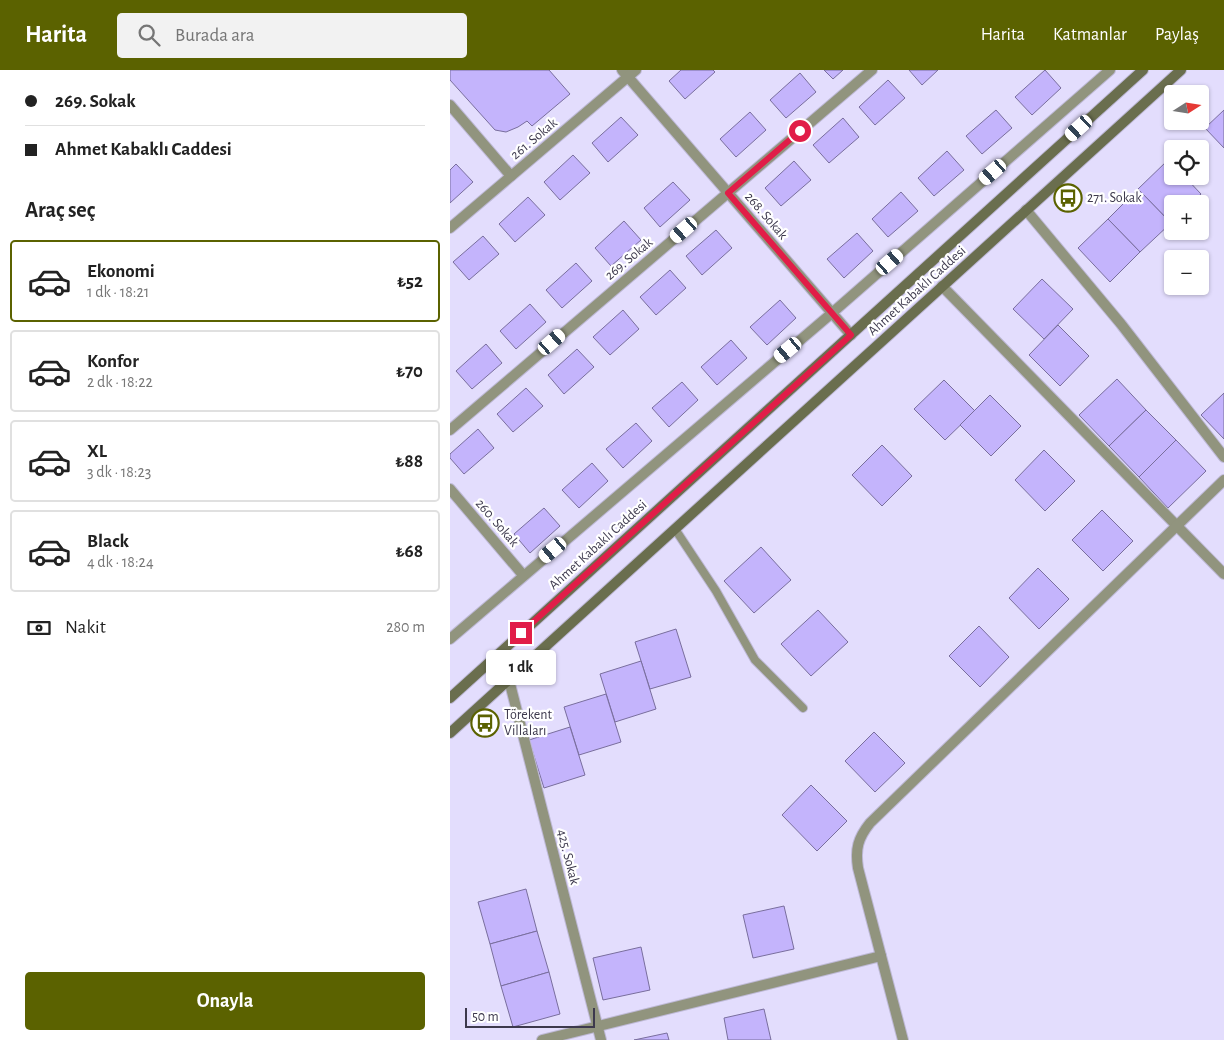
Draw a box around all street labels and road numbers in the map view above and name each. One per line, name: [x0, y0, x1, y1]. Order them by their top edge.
street label: 261. Sokak: [508, 115, 560, 162]
street label: 268. Sokak: [742, 190, 790, 243]
street label: 269. Sokak: [603, 235, 656, 283]
street label: Ahmet Kabaklı Caddesi: [865, 244, 969, 338]
street label: 260. Sokak: [473, 497, 522, 550]
street label: Ahmet Kabaklı Caddesi: [546, 498, 650, 592]
street label: 425. Sokak: [554, 828, 582, 887]

